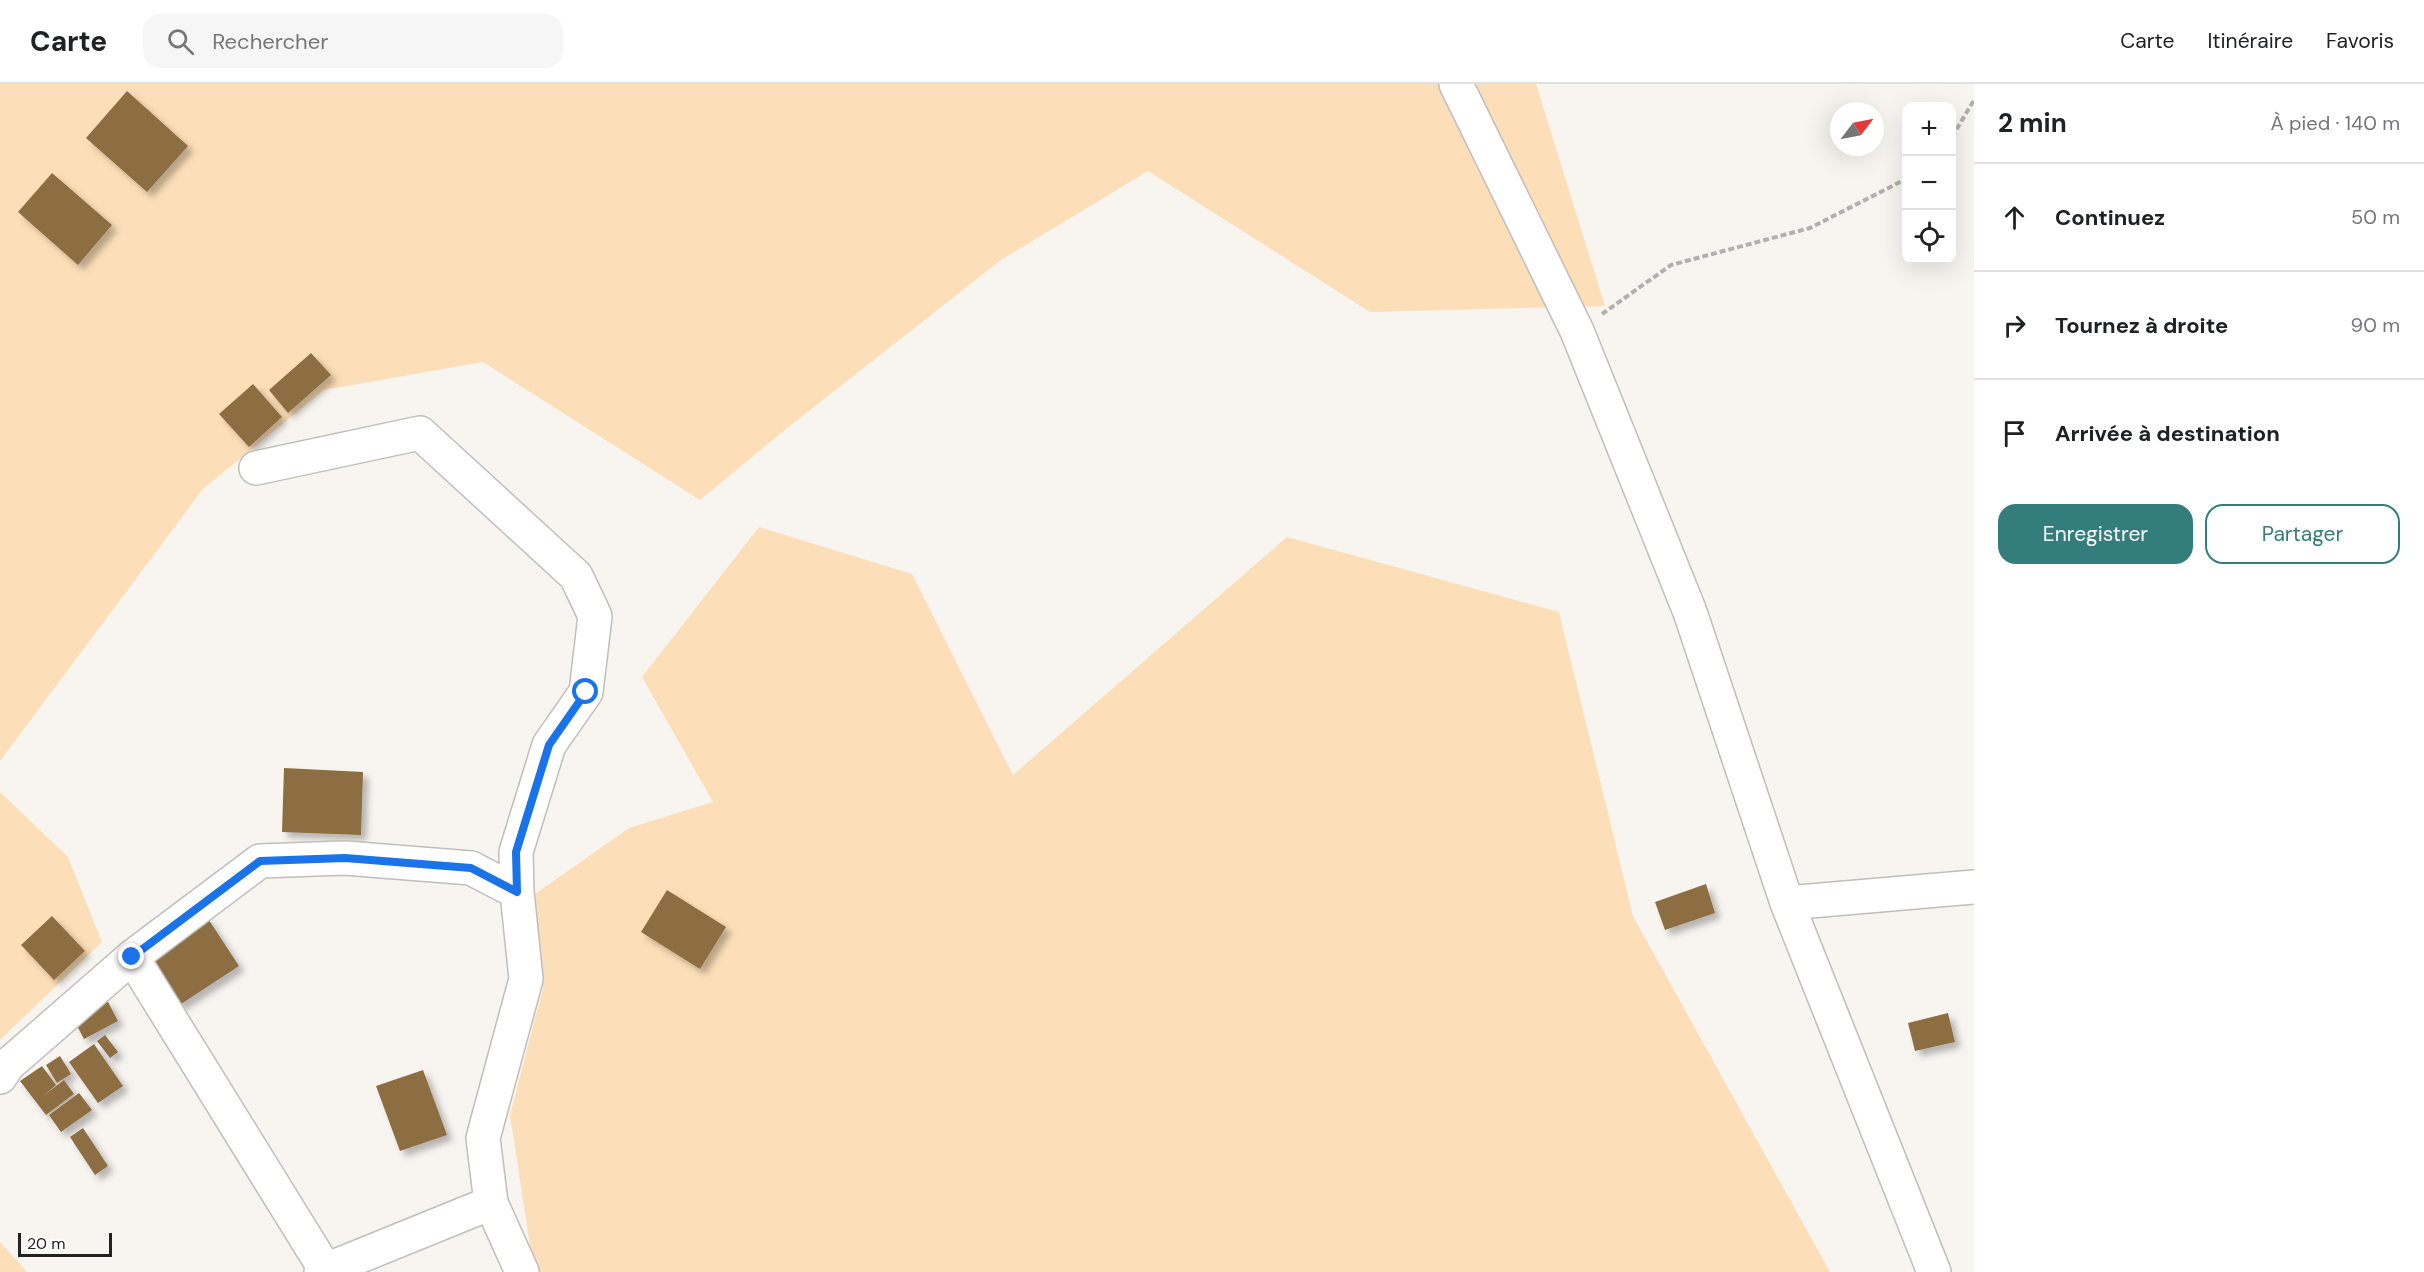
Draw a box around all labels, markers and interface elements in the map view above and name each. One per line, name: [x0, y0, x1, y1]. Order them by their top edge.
search box: [143, 14, 563, 68]
text: Carte: [30, 23, 107, 60]
icon: search: [164, 25, 197, 58]
text: Rechercher: [212, 27, 328, 56]
text: Carte: [2120, 27, 2174, 55]
text: Itinéraire: [2207, 27, 2293, 55]
text: Favoris: [2326, 27, 2394, 55]
north arrow: [1830, 102, 1884, 156]
map controls: [1902, 102, 1956, 264]
button: +: [1902, 102, 1956, 156]
text: 2 min: [1998, 106, 2067, 140]
text: À pied · 140 m: [2270, 110, 2400, 136]
button: −: [1902, 156, 1956, 210]
icon: ahead: [1998, 201, 2031, 234]
text: Continuez: [2055, 203, 2165, 232]
text: 50 m: [2351, 204, 2400, 230]
button: locate: [1902, 210, 1956, 264]
icon: right: [1998, 309, 2031, 342]
text: Tournez à droite: [2055, 311, 2228, 340]
text: 90 m: [2351, 312, 2400, 338]
icon: arrive: [1998, 417, 2031, 450]
text: Arrivée à destination: [2055, 419, 2280, 448]
button: Enregistrer: [1998, 504, 2193, 564]
button: Partager: [2205, 504, 2400, 564]
route start: [572, 678, 598, 704]
route end: [118, 943, 144, 969]
scale bar: [18, 1230, 112, 1258]
text: 20 m: [27, 1233, 66, 1254]

